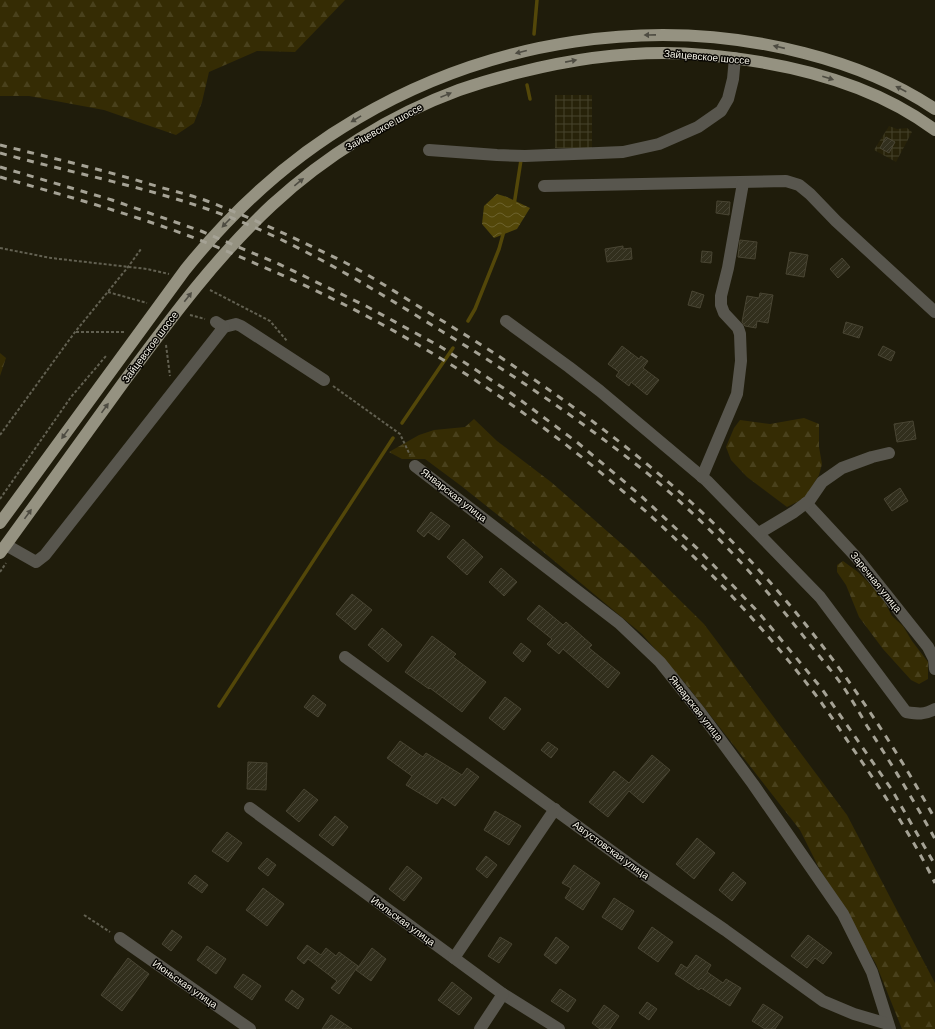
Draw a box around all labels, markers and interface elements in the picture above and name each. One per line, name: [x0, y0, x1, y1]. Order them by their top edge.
one-way arrow: [644, 31, 656, 38]
one-way arrow: [773, 43, 785, 49]
street label: Зайцевское шоссе: [664, 48, 751, 66]
one-way arrow: [515, 50, 528, 56]
one-way arrow: [565, 58, 578, 64]
one-way arrow: [822, 76, 834, 82]
one-way arrow: [896, 86, 907, 92]
one-way arrow: [441, 92, 453, 98]
street label: Зайцевское шоссе: [344, 101, 425, 153]
one-way arrow: [350, 116, 362, 123]
one-way arrow: [294, 178, 305, 187]
one-way arrow: [221, 218, 231, 228]
one-way arrow: [184, 291, 193, 302]
street label: Зайцевское шоссе: [120, 309, 181, 385]
one-way arrow: [101, 403, 109, 414]
one-way arrow: [61, 428, 69, 439]
street label: Январская улица: [419, 466, 489, 524]
one-way arrow: [24, 508, 33, 519]
street label: Заречная улица: [848, 550, 904, 615]
street label: Январская улица: [667, 673, 725, 743]
street label: Августовская улица: [571, 819, 652, 882]
street label: Июльская улица: [369, 894, 437, 948]
street label: Июньская улица: [151, 958, 220, 1011]

